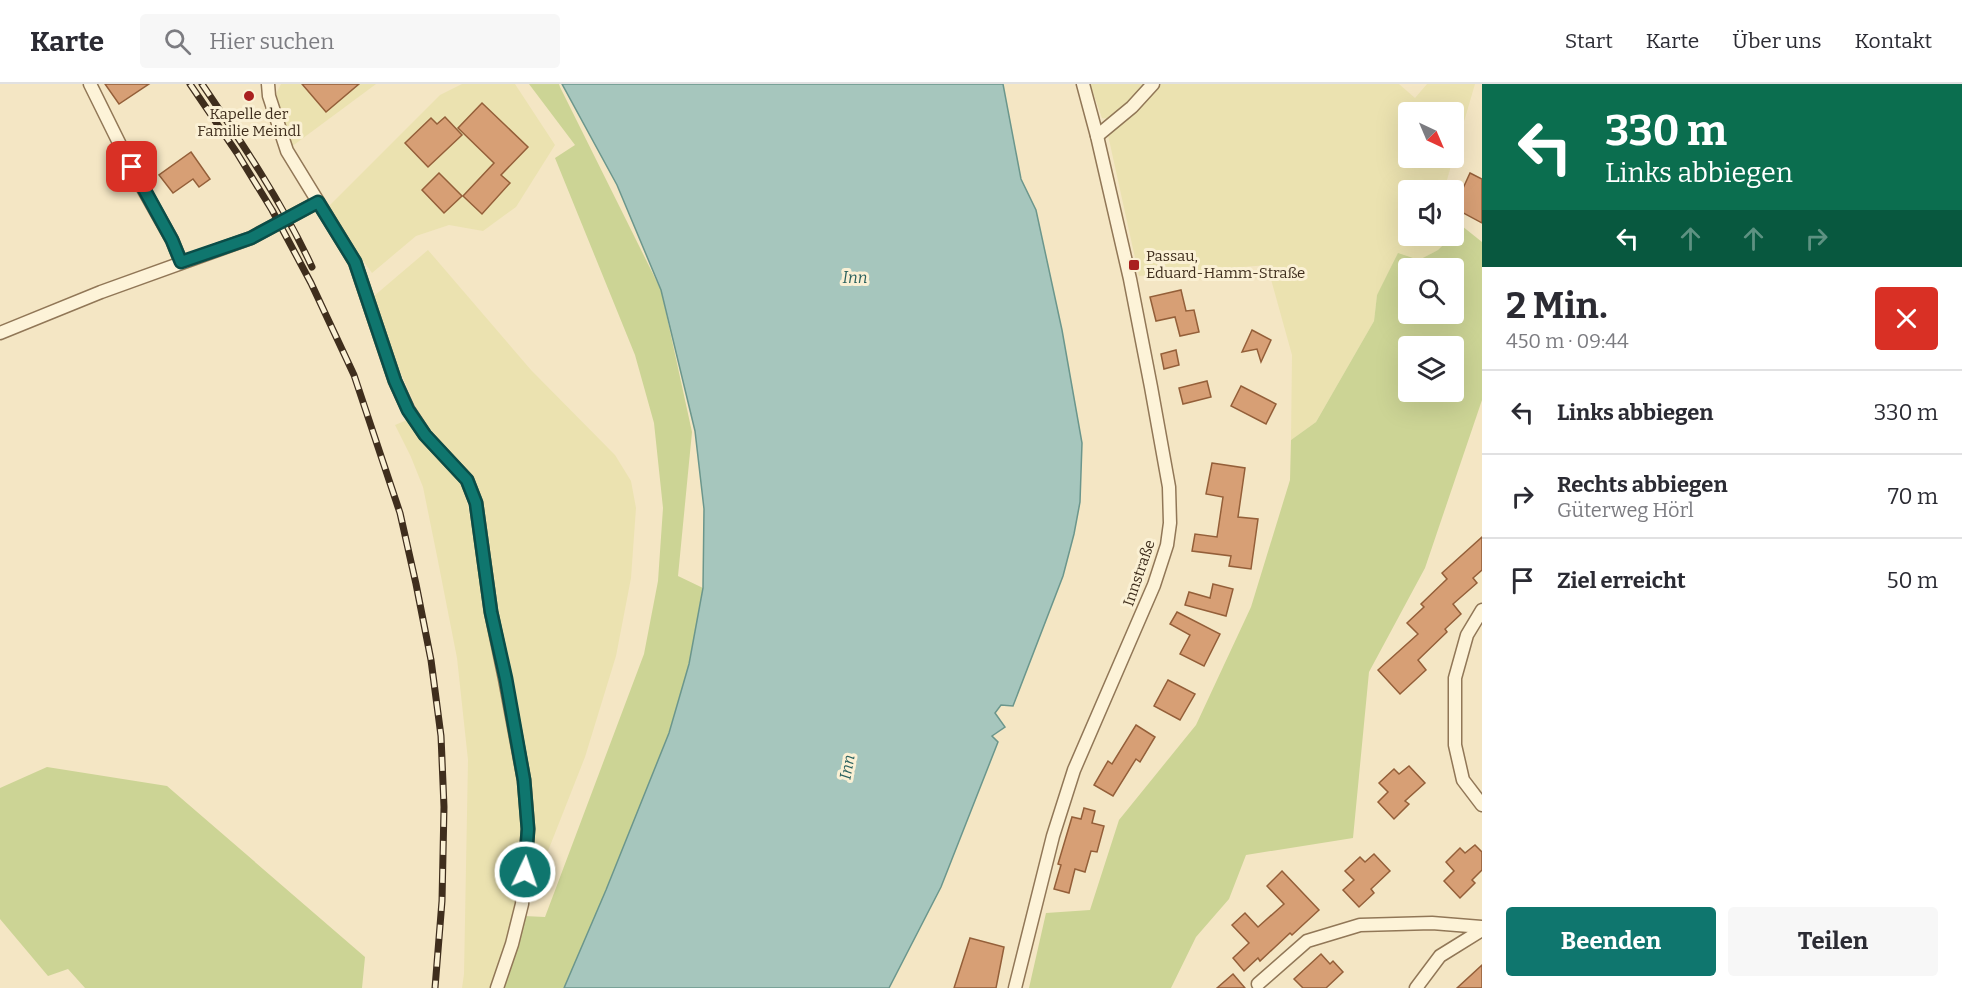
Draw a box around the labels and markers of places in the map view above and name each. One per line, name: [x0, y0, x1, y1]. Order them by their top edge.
marker: Kapelle der Familie Meindl: [242, 89, 256, 103]
place label: Kapelle der Familie Meindl: [197, 105, 301, 140]
pin: [106, 141, 157, 192]
place label: Passau, Eduard-Hamm-Straße: [1146, 247, 1305, 282]
marker: Passau, Eduard-Hamm-Straße: [1127, 258, 1141, 272]

